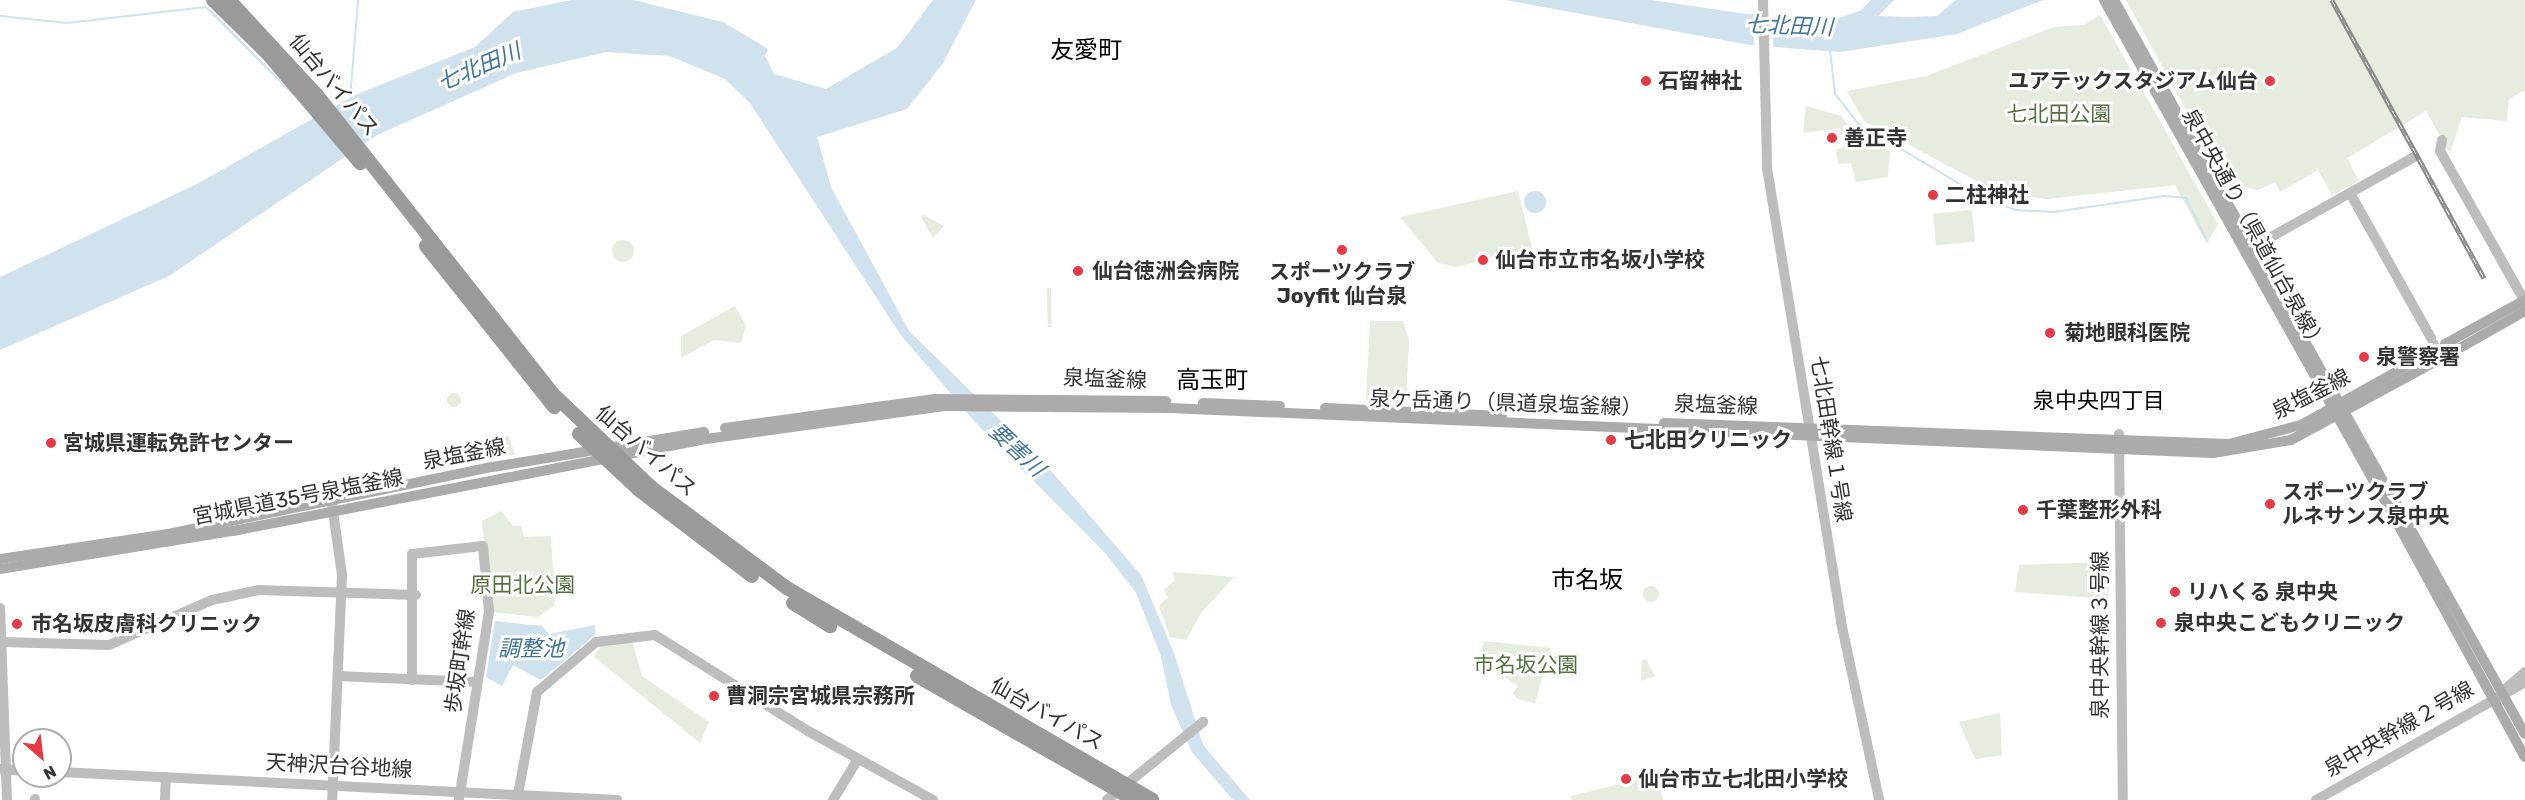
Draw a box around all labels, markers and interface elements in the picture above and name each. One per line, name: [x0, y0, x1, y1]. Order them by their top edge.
water label: 七北田川: [1745, 11, 1833, 41]
street label: 仙台バイパス: [284, 29, 384, 141]
district label: 友愛町: [1050, 37, 1122, 65]
water label: 七北田川: [433, 38, 525, 96]
place label: 石留神社: [1658, 68, 1742, 94]
place label: ユアテックスタジアム仙台: [2006, 68, 2258, 94]
marker: 石留神社: [1639, 74, 1653, 88]
marker: ユアテックスタジアム仙台: [2263, 74, 2277, 88]
park label: 七北田公園: [2007, 101, 2111, 127]
street label: 泉中央通り（県道仙台泉線）: [2177, 105, 2331, 355]
place label: 善正寺: [1844, 125, 1907, 151]
marker: 善正寺: [1825, 131, 1839, 145]
place label: 二柱神社: [1945, 182, 2029, 208]
marker: 二柱神社: [1926, 188, 1940, 202]
marker: スポーツクラブ Joyfit 仙台泉: [1335, 243, 1349, 257]
place label: 仙台市立市名坂小学校: [1495, 247, 1705, 273]
marker: 仙台市立市名坂小学校: [1476, 253, 1490, 267]
place label: 仙台徳洲会病院: [1092, 258, 1239, 284]
place label: スポーツクラブ Joyfit 仙台泉: [1269, 259, 1415, 309]
marker: 仙台徳洲会病院: [1069, 262, 1087, 280]
place label: 菊地眼科医院: [2064, 320, 2190, 346]
marker: 菊地眼科医院: [2041, 324, 2059, 342]
place label: 泉警察署: [2376, 344, 2460, 370]
marker: 泉警察署: [2357, 350, 2371, 364]
street label: 七北田幹線１号線: [1805, 354, 1857, 524]
street label: 泉塩釜線: [2268, 364, 2354, 424]
street label: 泉塩釜線: [1063, 365, 1147, 393]
district label: 高玉町: [1176, 367, 1248, 395]
street label: 泉ケ岳通り（県道泉塩釜線）: [1369, 386, 1643, 420]
district label: 泉中央四丁目: [2033, 388, 2165, 414]
street label: 泉塩釜線: [1674, 391, 1758, 419]
street label: 仙台バイパス: [590, 400, 702, 502]
water label: 要害川: [984, 418, 1050, 482]
place label: 七北田クリニック: [1624, 427, 1792, 453]
place label: 宮城県運転免許センター: [63, 430, 294, 456]
marker: 七北田クリニック: [1602, 431, 1620, 449]
street label: 泉塩釜線: [420, 434, 508, 474]
marker: 宮城県運転免許センター: [44, 436, 58, 450]
street label: 宮城県道35号泉塩釜線: [191, 464, 405, 530]
place label: スポーツクラブ ルネサンス泉中央: [2282, 479, 2450, 529]
place label: 千葉整形外科: [2036, 497, 2162, 523]
marker: スポーツクラブ ルネサンス泉中央: [2263, 497, 2277, 511]
marker: 千葉整形外科: [2014, 501, 2032, 519]
street label: 泉中央幹線３号線: [2087, 551, 2113, 719]
district label: 市名坂: [1551, 567, 1623, 595]
park label: 原田北公園: [471, 572, 575, 598]
place label: リハくる 泉中央: [2187, 579, 2338, 605]
marker: リハくる 泉中央: [2168, 585, 2182, 599]
street label: 歩坂町幹線: [440, 607, 480, 715]
place label: 泉中央こどもクリニック: [2174, 610, 2405, 636]
place label: 市名坂皮膚科クリニック: [31, 611, 262, 637]
marker: 泉中央こどもクリニック: [2152, 614, 2170, 632]
marker: 市名坂皮膚科クリニック: [8, 615, 26, 633]
water label: 調整池: [498, 636, 564, 662]
park label: 市名坂公園: [1474, 652, 1578, 678]
street label: 仙台バイパス: [986, 672, 1108, 756]
street label: 泉中央幹線２号線: [2320, 676, 2478, 782]
place label: 曹洞宗宮城県宗務所: [726, 683, 915, 709]
marker: 曹洞宗宮城県宗務所: [707, 689, 721, 703]
north arrow: [12, 728, 72, 788]
street label: 天神沢台谷地線: [265, 750, 413, 782]
text: N: [40, 761, 59, 784]
place label: 仙台市立七北田小学校: [1638, 766, 1848, 792]
marker: 仙台市立七北田小学校: [1619, 772, 1633, 786]

